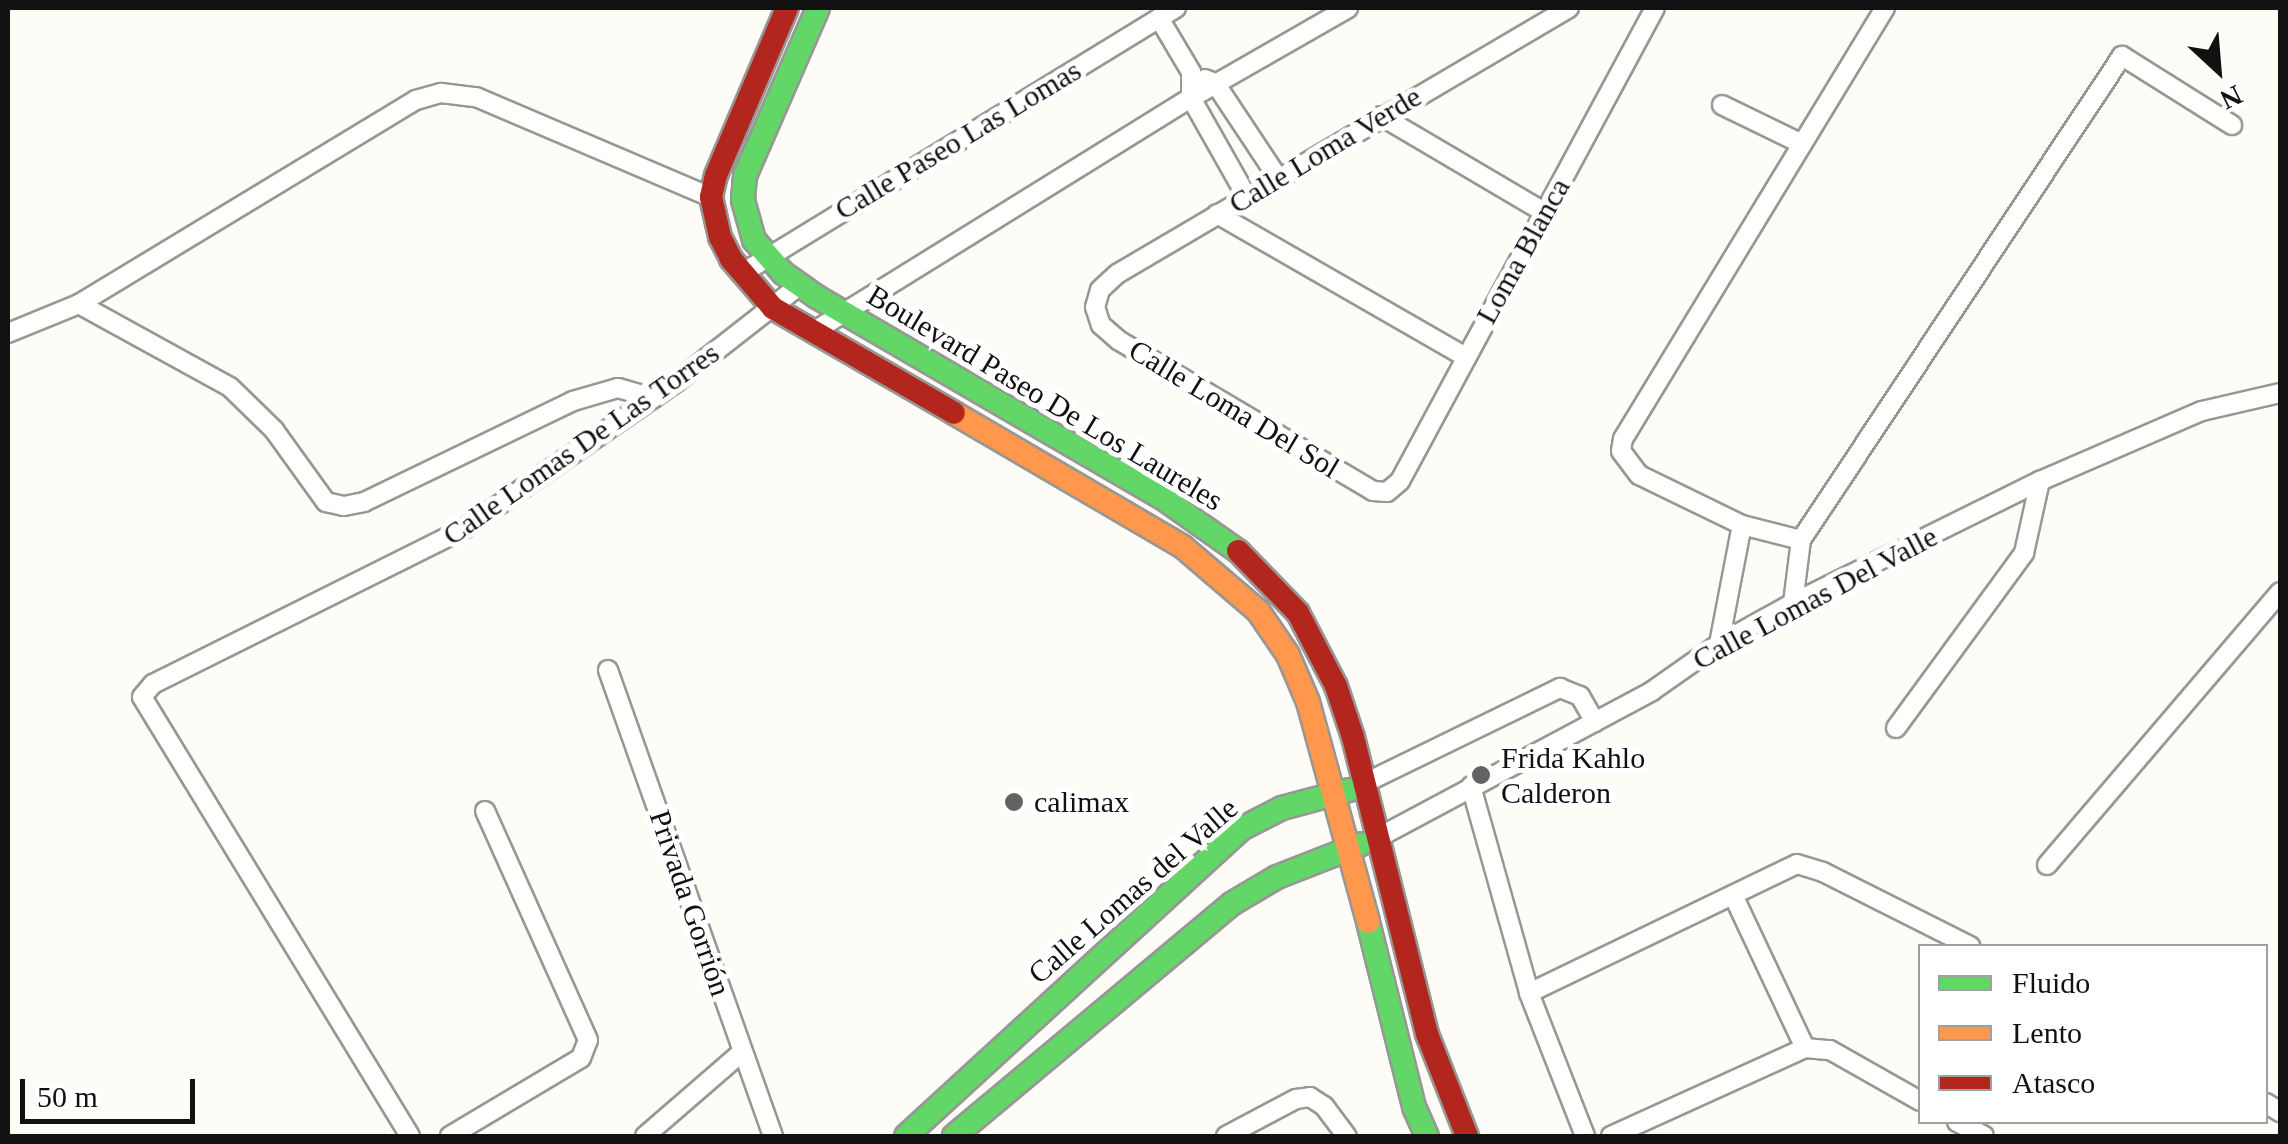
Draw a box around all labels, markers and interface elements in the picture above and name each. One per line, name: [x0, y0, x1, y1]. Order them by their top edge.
north arrow: [2168, 20, 2268, 120]
street label: Calle Paseo Las Lomas: [828, 52, 1088, 228]
street label: Calle Loma Verde: [1222, 78, 1428, 222]
text: N: [2215, 79, 2247, 116]
street label: Loma Blanca: [1468, 172, 1578, 330]
street label: Boulevard Paseo De Los Laureles: [861, 277, 1229, 519]
street label: Calle Loma Del Sol: [1122, 332, 1346, 486]
street label: Calle Lomas De Las Torres: [436, 335, 726, 553]
street label: Calle Lomas Del Valle: [1686, 518, 1944, 678]
place label: Frida Kahlo Calderon: [1501, 740, 1645, 810]
marker: Frida Kahlo Calderon: [1470, 764, 1492, 786]
place label: calimax: [1034, 784, 1129, 820]
street label: Calle Lomas del Valle: [1021, 790, 1245, 992]
marker: calimax: [1003, 791, 1025, 813]
street label: Privada Gorrión: [641, 805, 739, 1001]
legend: [1918, 944, 2268, 1124]
text: Fluido: [2012, 966, 2090, 999]
text: Lento: [2012, 1016, 2082, 1049]
scale bar: [25, 1059, 200, 1121]
text: Atasco: [2012, 1066, 2095, 1099]
text: 50 m: [37, 1080, 98, 1113]

